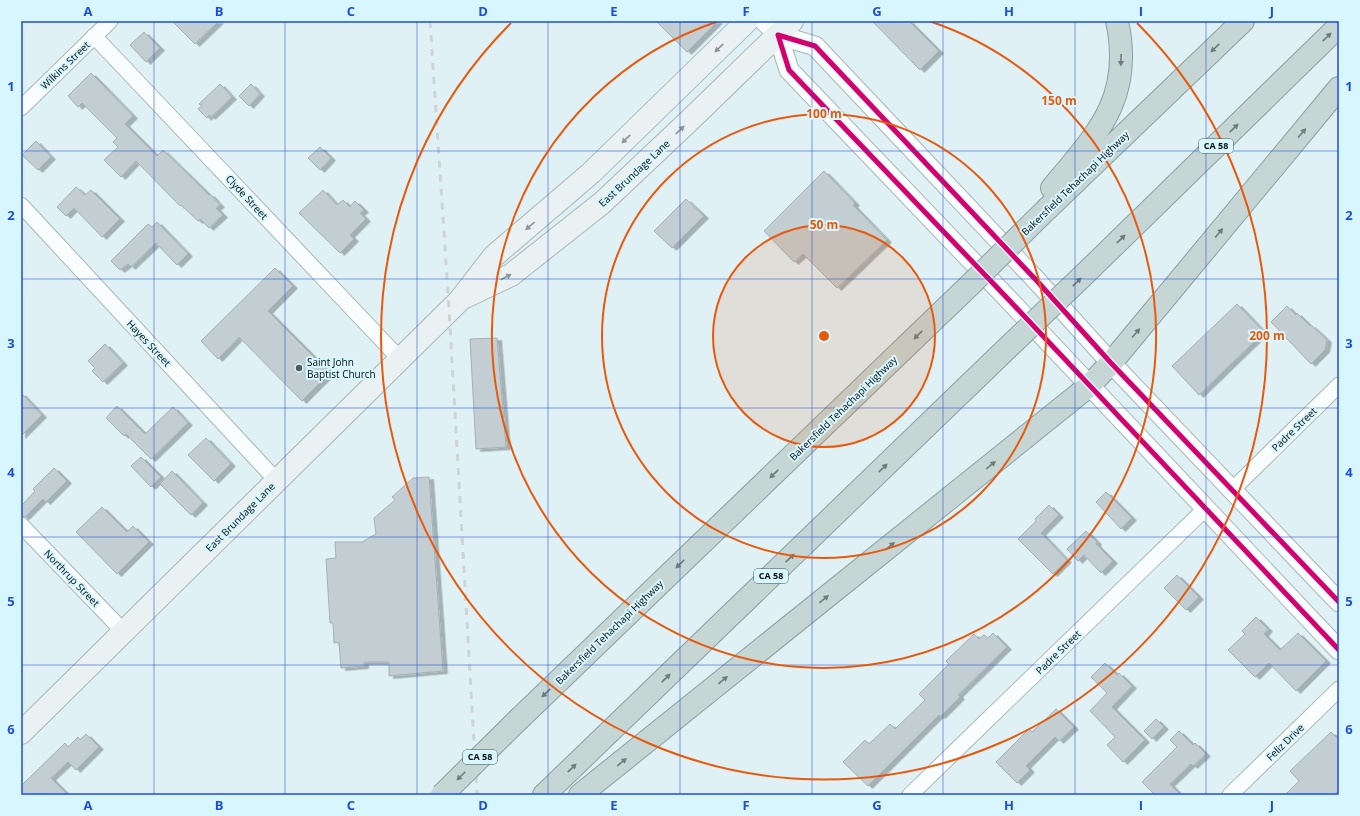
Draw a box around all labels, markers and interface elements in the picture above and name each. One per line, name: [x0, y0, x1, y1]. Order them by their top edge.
text: A: [84, 2, 93, 20]
text: B: [215, 2, 224, 20]
text: C: [347, 2, 355, 20]
text: D: [478, 2, 488, 20]
text: E: [610, 2, 618, 20]
text: F: [742, 2, 750, 20]
text: G: [872, 2, 882, 20]
text: H: [1004, 2, 1014, 20]
text: I: [1139, 2, 1143, 20]
text: J: [1269, 2, 1274, 20]
one-way arrow: [1322, 32, 1332, 42]
street label: Wilkins Street: [37, 38, 93, 92]
one-way arrow: [714, 43, 724, 53]
one-way arrow: [1210, 43, 1220, 53]
one-way arrow: [1118, 54, 1124, 67]
text: 1: [7, 77, 15, 95]
text: 1: [1345, 77, 1353, 95]
text: 150 m: [1041, 92, 1077, 109]
text: 100 m: [806, 105, 842, 122]
one-way arrow: [1229, 123, 1239, 133]
one-way arrow: [675, 125, 685, 135]
street label: Bakersfield Tehachapi Highway: [1018, 127, 1133, 238]
one-way arrow: [1297, 127, 1306, 138]
one-way arrow: [621, 134, 631, 144]
street label: East Brundage Lane: [595, 136, 673, 210]
road number: CA 58: [1199, 139, 1233, 153]
street label: Clyde Street: [223, 172, 272, 223]
text: 2: [7, 206, 15, 224]
text: 2: [1345, 206, 1353, 224]
text: 50 m: [810, 216, 838, 233]
one-way arrow: [524, 222, 535, 231]
one-way arrow: [1215, 227, 1223, 238]
one-way arrow: [1116, 234, 1126, 243]
one-way arrow: [500, 274, 512, 280]
one-way arrow: [1072, 277, 1082, 287]
street label: Hayes Street: [124, 317, 174, 370]
text: 200 m: [1249, 327, 1285, 344]
one-way arrow: [1132, 328, 1141, 338]
centre of rings: [817, 329, 831, 343]
one-way arrow: [913, 331, 923, 340]
text: 3: [7, 334, 15, 352]
text: 3: [1345, 334, 1353, 352]
street label: Bakersfield Tehachapi Highway: [786, 352, 901, 463]
place label: Saint John Baptist Church: [307, 355, 376, 381]
marker: Saint John Baptist Church: [294, 363, 304, 373]
street label: Padre Street: [1268, 404, 1320, 454]
one-way arrow: [986, 461, 996, 469]
text: 4: [7, 463, 15, 481]
one-way arrow: [878, 463, 888, 473]
text: 4: [1345, 463, 1353, 481]
one-way arrow: [769, 469, 779, 479]
street label: East Brundage Lane: [202, 479, 278, 555]
one-way arrow: [884, 542, 895, 551]
street label: Northrup Street: [41, 546, 103, 610]
one-way arrow: [785, 553, 795, 563]
one-way arrow: [675, 559, 685, 569]
road number: CA 58: [754, 569, 788, 583]
street label: Bakersfield Tehachapi Highway: [552, 576, 667, 687]
text: 5: [7, 592, 15, 610]
text: 5: [1345, 592, 1353, 610]
one-way arrow: [819, 595, 830, 603]
street label: Padre Street: [1032, 627, 1084, 677]
one-way arrow: [661, 673, 671, 683]
one-way arrow: [718, 676, 728, 685]
one-way arrow: [541, 688, 551, 698]
text: 6: [7, 720, 15, 738]
street label: Feliz Drive: [1263, 720, 1307, 764]
text: 6: [1345, 720, 1353, 738]
road number: CA 58: [463, 750, 497, 764]
one-way arrow: [616, 757, 627, 766]
one-way arrow: [567, 763, 577, 773]
one-way arrow: [456, 771, 466, 781]
text: A: [84, 796, 93, 814]
text: B: [215, 796, 224, 814]
text: C: [347, 796, 355, 814]
text: D: [478, 796, 488, 814]
text: E: [610, 796, 618, 814]
text: F: [742, 796, 750, 814]
text: G: [872, 796, 882, 814]
text: H: [1004, 796, 1014, 814]
text: I: [1139, 796, 1143, 814]
text: J: [1269, 796, 1274, 814]

